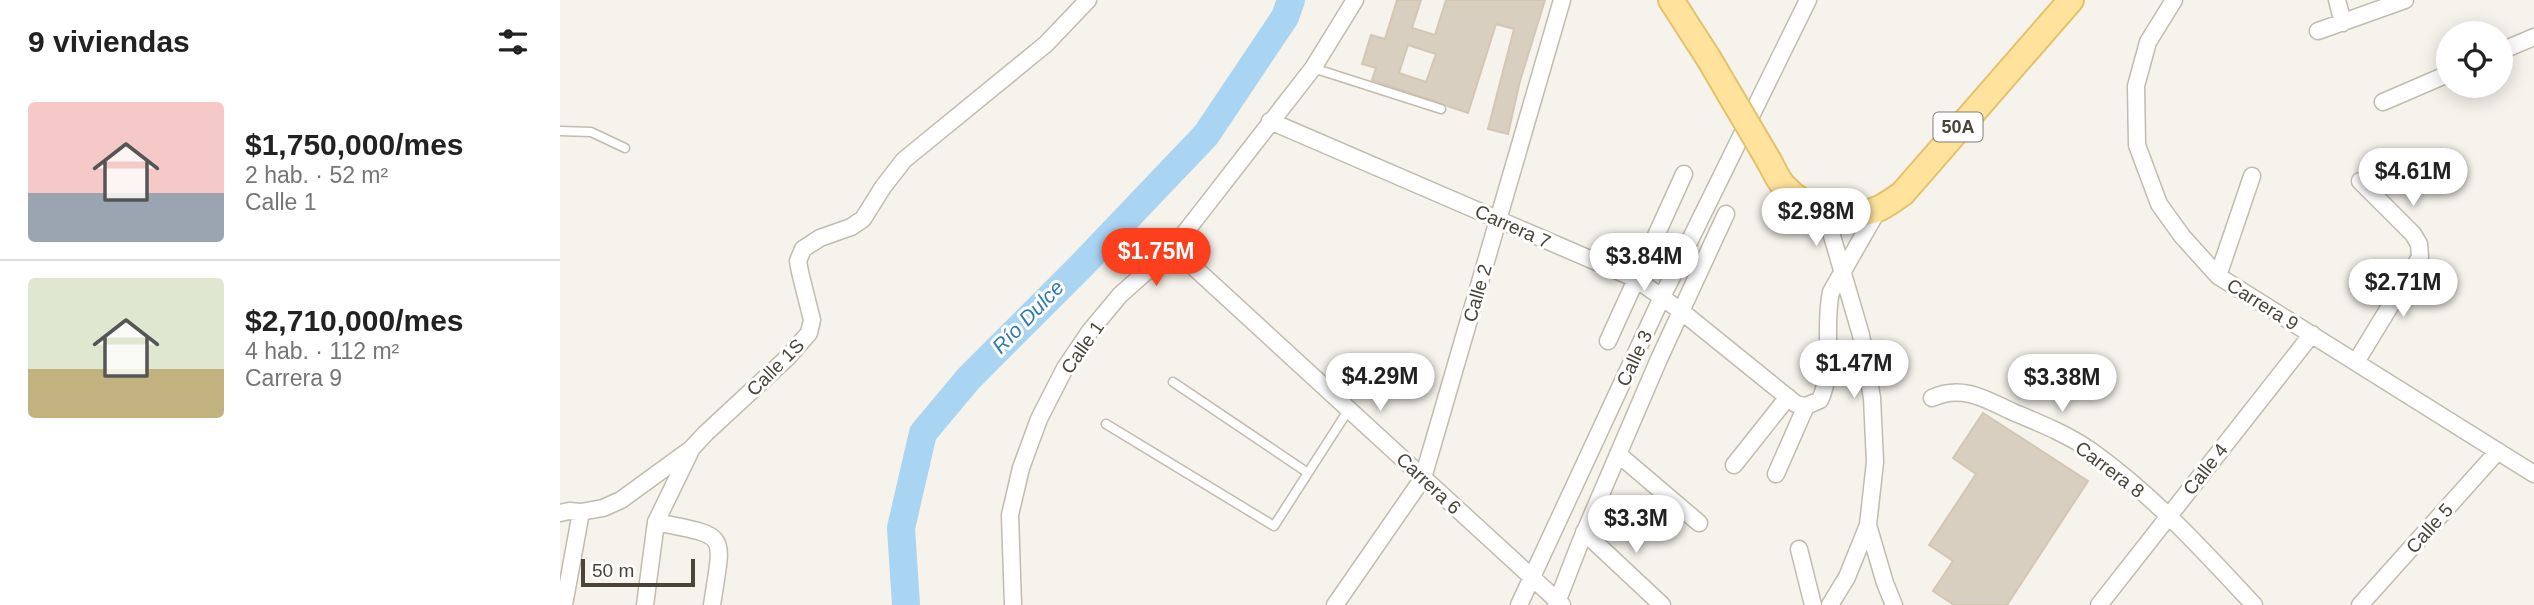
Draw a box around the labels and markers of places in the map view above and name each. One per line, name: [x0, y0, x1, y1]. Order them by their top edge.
pin: $4.61M: [2356, 148, 2470, 208]
pin: $2.98M: [1759, 188, 1873, 248]
pin: $1.75M: [1099, 229, 1213, 288]
pin: $3.84M: [1587, 233, 1701, 293]
pin: $2.71M: [2346, 260, 2460, 319]
pin: $1.47M: [1797, 340, 1911, 400]
pin: $4.29M: [1323, 354, 1437, 413]
pin: $3.38M: [2005, 354, 2119, 414]
pin: $3.3M: [1587, 496, 1685, 555]

